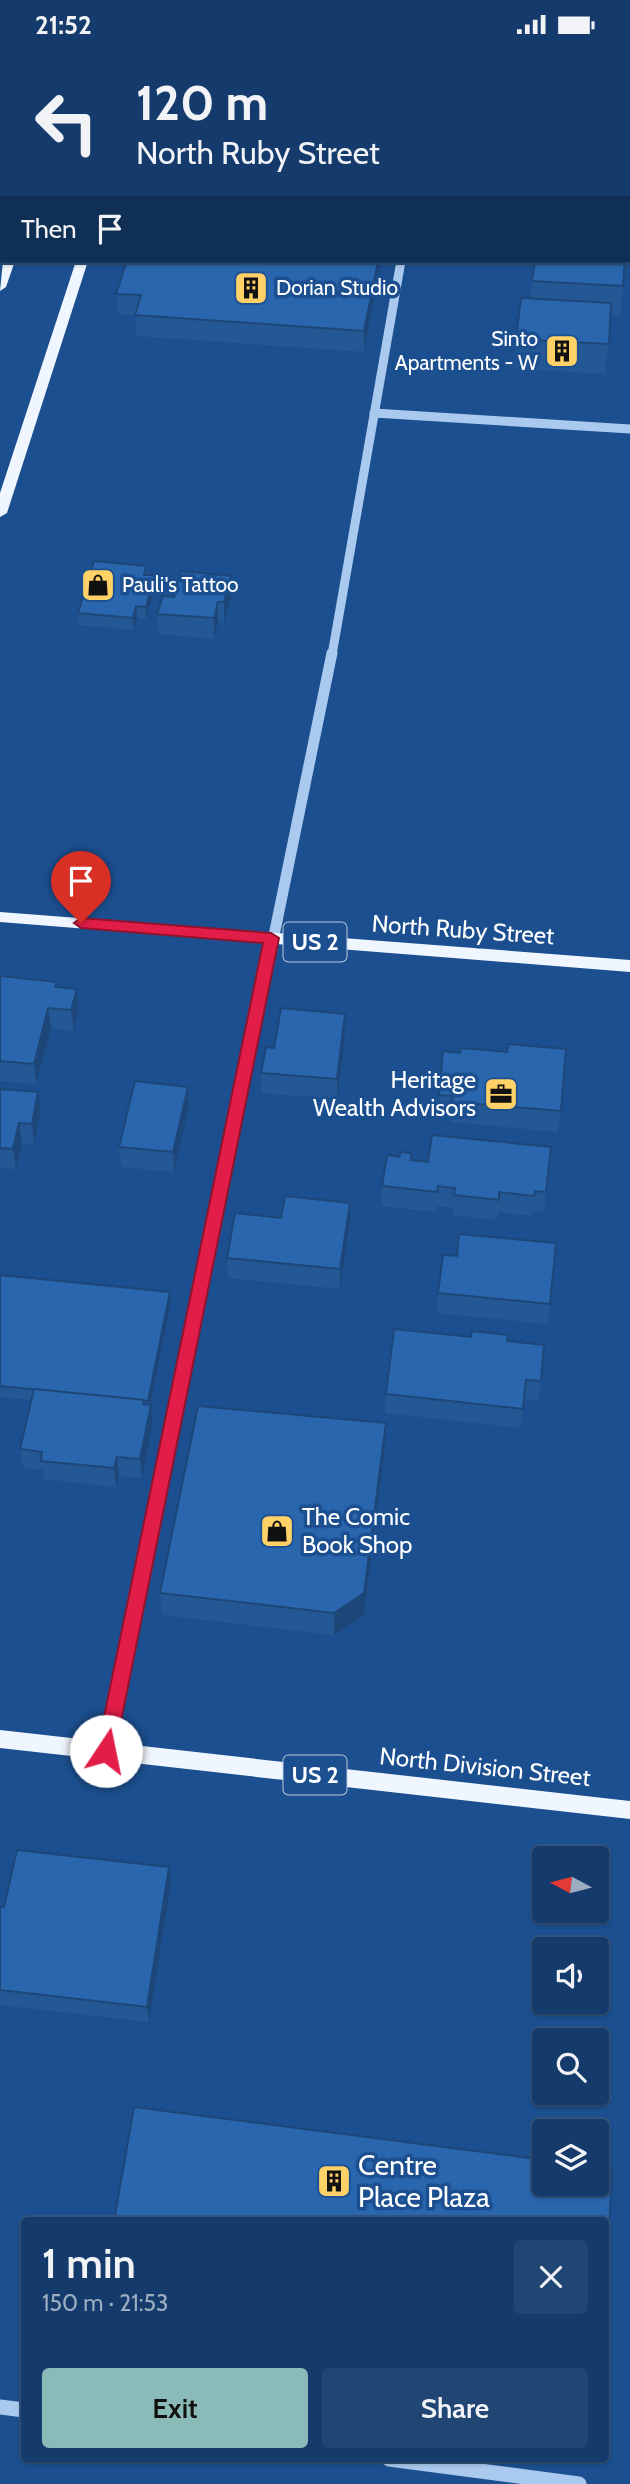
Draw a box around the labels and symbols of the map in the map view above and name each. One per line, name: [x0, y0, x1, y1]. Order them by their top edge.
building icon: Dorian Studio: [232, 269, 270, 307]
place label: Dorian Studio: [276, 275, 398, 300]
place label: Sinto Apartments - W: [395, 326, 538, 375]
building icon: Sinto Apartments - W: [543, 332, 581, 370]
shop icon: Pauli's Tattoo: [79, 566, 117, 604]
place label: Pauli's Tattoo: [122, 572, 239, 597]
pin: [51, 851, 111, 923]
street label: North Ruby Street: [371, 909, 555, 950]
road number: US 2: [284, 923, 346, 961]
place label: Heritage Wealth Advisors: [313, 1065, 476, 1122]
office icon: Heritage Wealth Advisors: [482, 1075, 520, 1113]
place label: The Comic Book Shop: [302, 1502, 412, 1559]
shop icon: The Comic Book Shop: [258, 1512, 296, 1550]
position arrow: [69, 1714, 143, 1788]
street label: North Division Street: [378, 1741, 592, 1792]
road number: US 2: [284, 1756, 346, 1795]
north arrow: [532, 1846, 609, 1923]
place label: Centre Place Plaza: [358, 2148, 490, 2214]
building icon: Centre Place Plaza: [315, 2162, 353, 2200]

